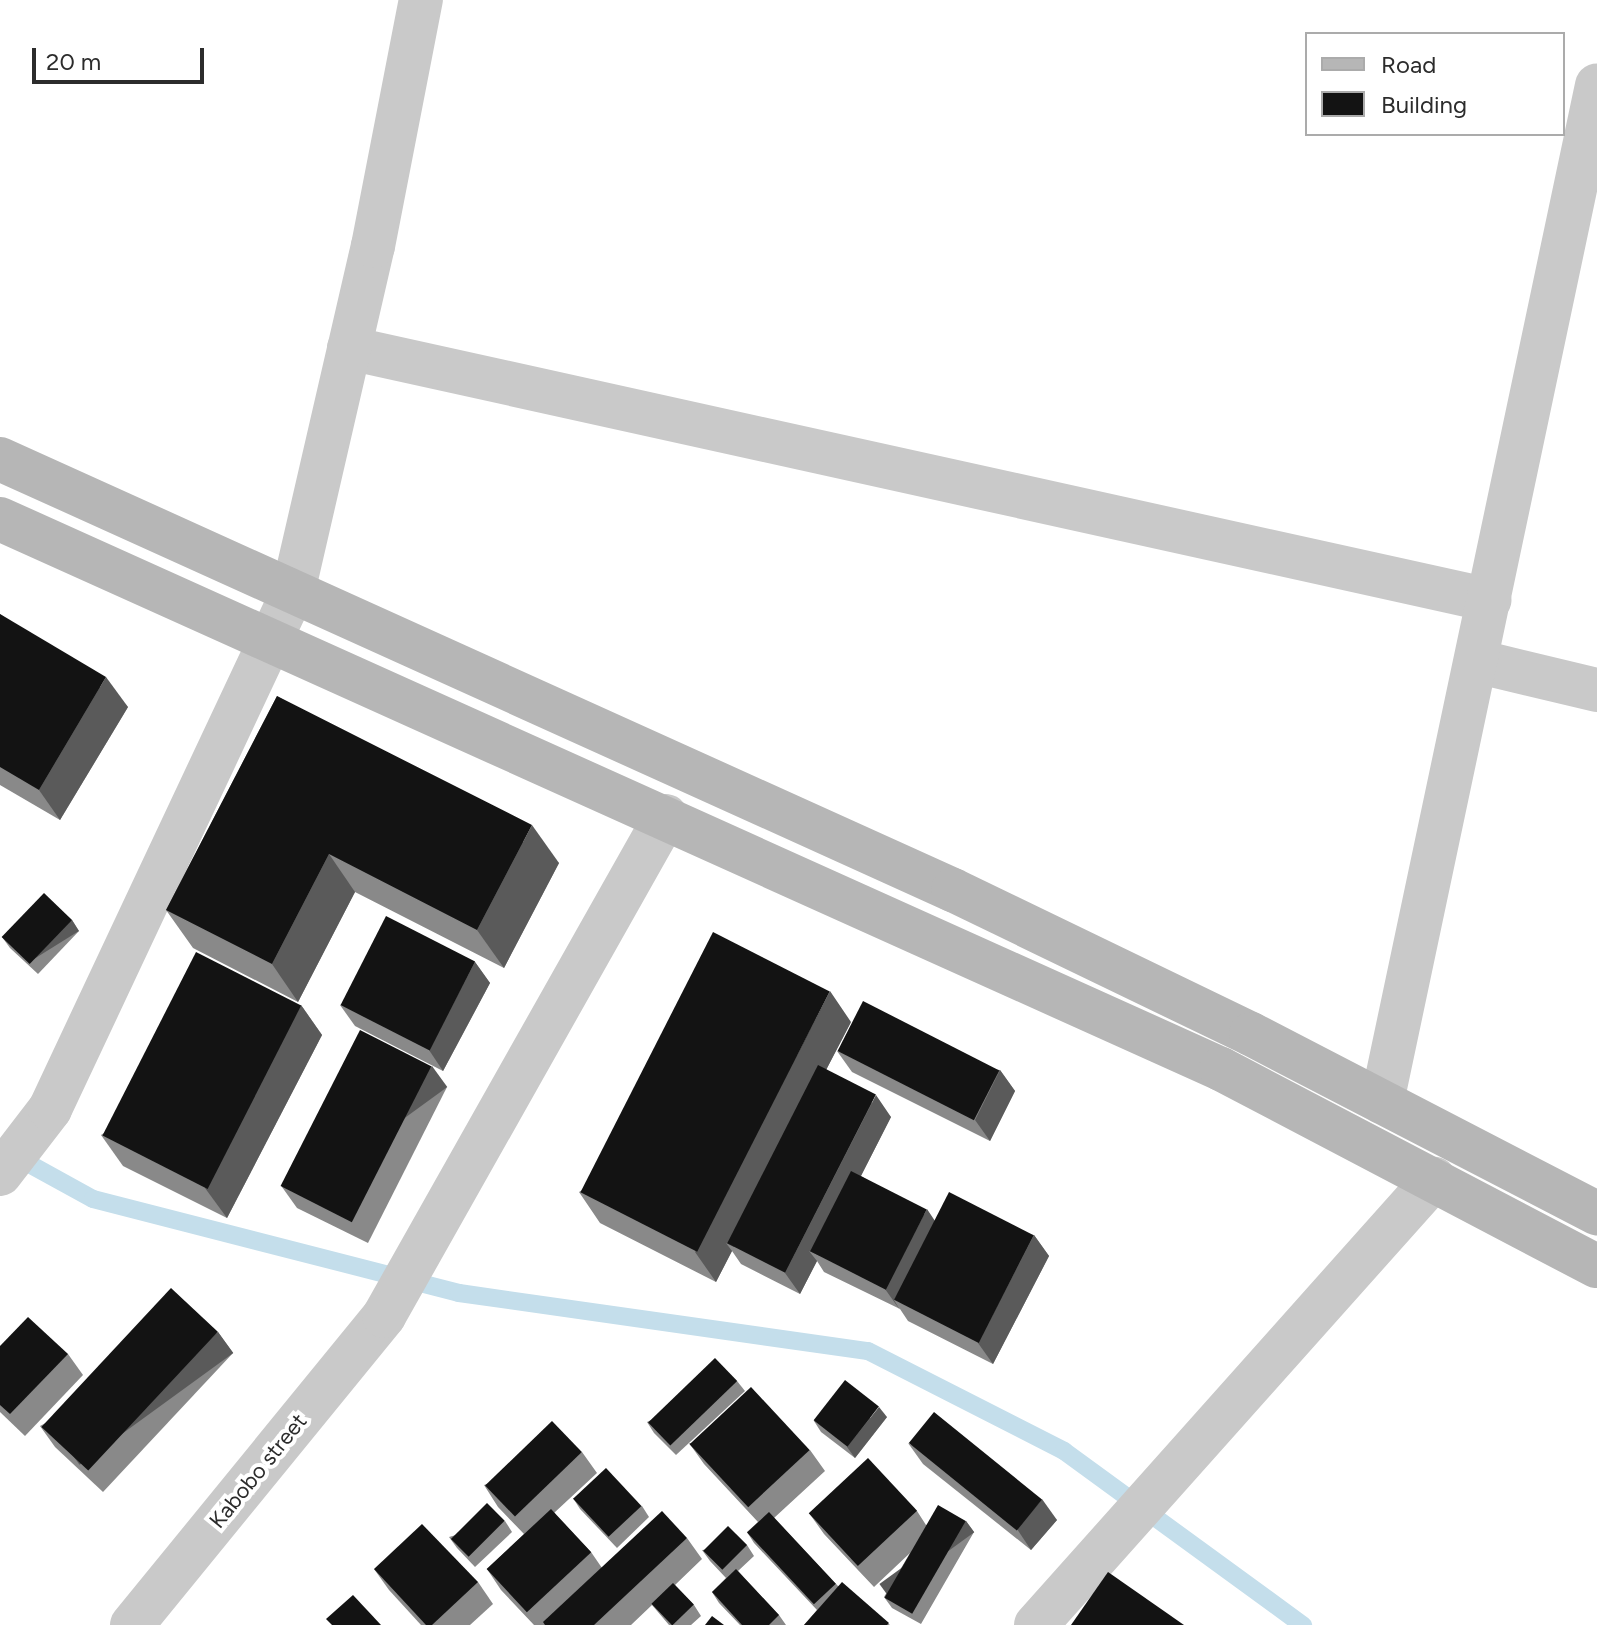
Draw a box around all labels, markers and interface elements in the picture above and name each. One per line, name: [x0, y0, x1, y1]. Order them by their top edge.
scale bar: [36, 32, 208, 82]
legend: [1305, 32, 1565, 136]
text: 20 m: [46, 47, 101, 76]
text: Road: [1381, 50, 1436, 79]
text: Building: [1381, 90, 1467, 119]
street label: Kabobo street: [204, 1408, 312, 1534]

